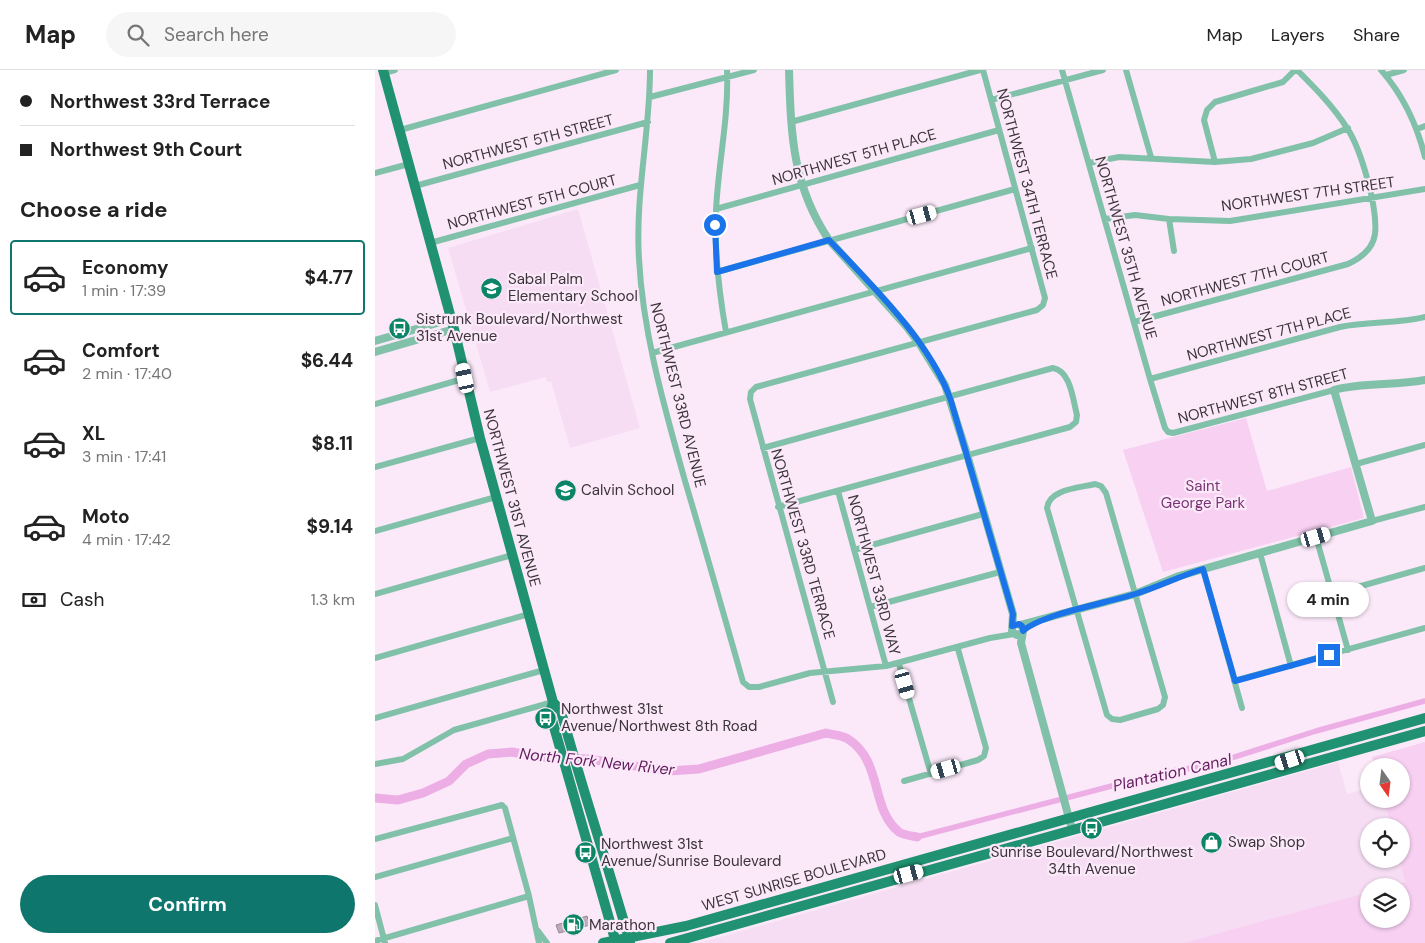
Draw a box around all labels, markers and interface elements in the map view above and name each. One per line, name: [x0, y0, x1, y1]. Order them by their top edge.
search box: [106, 12, 456, 57]
text: Map: [25, 19, 76, 50]
icon: search: [124, 21, 152, 49]
text: Search here: [164, 22, 269, 47]
text: Map: [1207, 23, 1243, 47]
text: Layers: [1271, 23, 1325, 47]
text: Share: [1353, 23, 1400, 47]
street label: NORTHWEST 34TH TERRACE: [992, 86, 1062, 282]
text: Northwest 33rd Terrace: [50, 89, 271, 114]
street label: NORTHWEST 5TH STREET: [440, 110, 616, 174]
street label: NORTHWEST 5TH PLACE: [769, 124, 939, 190]
text: Northwest 9th Court: [50, 137, 242, 162]
street label: NORTHWEST 35TH AVENUE: [1090, 154, 1162, 342]
street label: NORTHWEST 5TH COURT: [445, 170, 619, 234]
street label: NORTHWEST 7TH STREET: [1220, 172, 1396, 216]
text: Choose a ride: [20, 195, 168, 224]
car: [905, 204, 938, 226]
route start: [704, 214, 726, 236]
street label: NORTHWEST 7TH COURT: [1159, 247, 1331, 311]
icon: car: [22, 255, 67, 300]
text: Economy: [82, 255, 169, 280]
text: $4.77: [305, 265, 353, 290]
place label: Sabal Palm Elementary School: [508, 269, 638, 306]
school or university icon: Sabal Palm Elementary School: [480, 276, 504, 300]
text: 1 min · 17:39: [82, 280, 166, 301]
street label: NORTHWEST 33RD AVENUE: [645, 300, 711, 490]
street label: NORTHWEST 7TH PLACE: [1185, 302, 1353, 366]
place label: Sistrunk Boulevard/Northwest 31st Avenue: [416, 309, 623, 346]
bus stop icon: Sistrunk Boulevard/Northwest 31st Avenue: [388, 316, 412, 340]
icon: car: [22, 338, 67, 383]
text: Comfort: [82, 338, 160, 363]
text: $6.44: [301, 348, 353, 373]
car: [454, 362, 475, 394]
text: 2 min · 17:40: [82, 363, 172, 384]
street label: NORTHWEST 8TH STREET: [1176, 364, 1350, 428]
street label: NORTHWEST 31ST AVENUE: [479, 407, 545, 589]
icon: car: [22, 421, 67, 466]
text: XL: [82, 421, 105, 446]
text: $8.11: [312, 431, 353, 456]
text: 3 min · 17:41: [82, 446, 166, 467]
street label: NORTHWEST 33RD TERRACE: [766, 446, 840, 642]
park label: Saint George Park: [1161, 476, 1246, 513]
school or university icon: Calvin School: [553, 478, 577, 502]
place label: Calvin School: [581, 480, 674, 500]
street label: NORTHWEST 33RD WAY: [843, 493, 905, 658]
icon: car: [22, 504, 67, 549]
text: Moto: [82, 504, 130, 529]
text: $9.14: [307, 514, 353, 539]
car: [1299, 526, 1332, 548]
text: 4 min · 17:42: [82, 529, 171, 550]
callout: 4 min: [1288, 582, 1370, 618]
icon: cash: [20, 586, 48, 614]
text: Cash: [60, 587, 104, 612]
text: 1.3 km: [311, 589, 355, 610]
text: 4 min: [1306, 589, 1350, 610]
route end: [1318, 644, 1340, 666]
car: [893, 668, 916, 700]
place label: Northwest 31st Avenue/Northwest 8th Road: [561, 699, 757, 736]
bus stop icon: Northwest 31st Avenue/Northwest 8th Road: [533, 706, 557, 730]
water label: North Fork New River: [518, 743, 677, 780]
car: [1273, 748, 1306, 772]
water label: Plantation Canal: [1111, 749, 1234, 796]
car: [929, 758, 962, 780]
north arrow: [1360, 758, 1410, 808]
map controls: [1360, 758, 1410, 928]
bus stop icon: Sunrise Boulevard/Northwest 34th Avenue: [1080, 817, 1104, 841]
button: locate: [1360, 818, 1410, 868]
shop icon: Swap Shop: [1200, 830, 1224, 854]
place label: Swap Shop: [1228, 832, 1305, 852]
place label: Northwest 31st Avenue/Sunrise Boulevard: [601, 834, 781, 871]
bus stop icon: Northwest 31st Avenue/Sunrise Boulevard: [573, 841, 597, 865]
place label: Sunrise Boulevard/Northwest 34th Avenue: [991, 842, 1193, 879]
street label: WEST SUNRISE BOULEVARD: [699, 844, 889, 916]
car: [892, 863, 925, 885]
button: Confirm: [20, 875, 355, 933]
button: layers: [1360, 878, 1410, 928]
fuel station icon: Marathon: [561, 913, 585, 937]
place label: Marathon: [589, 915, 655, 935]

